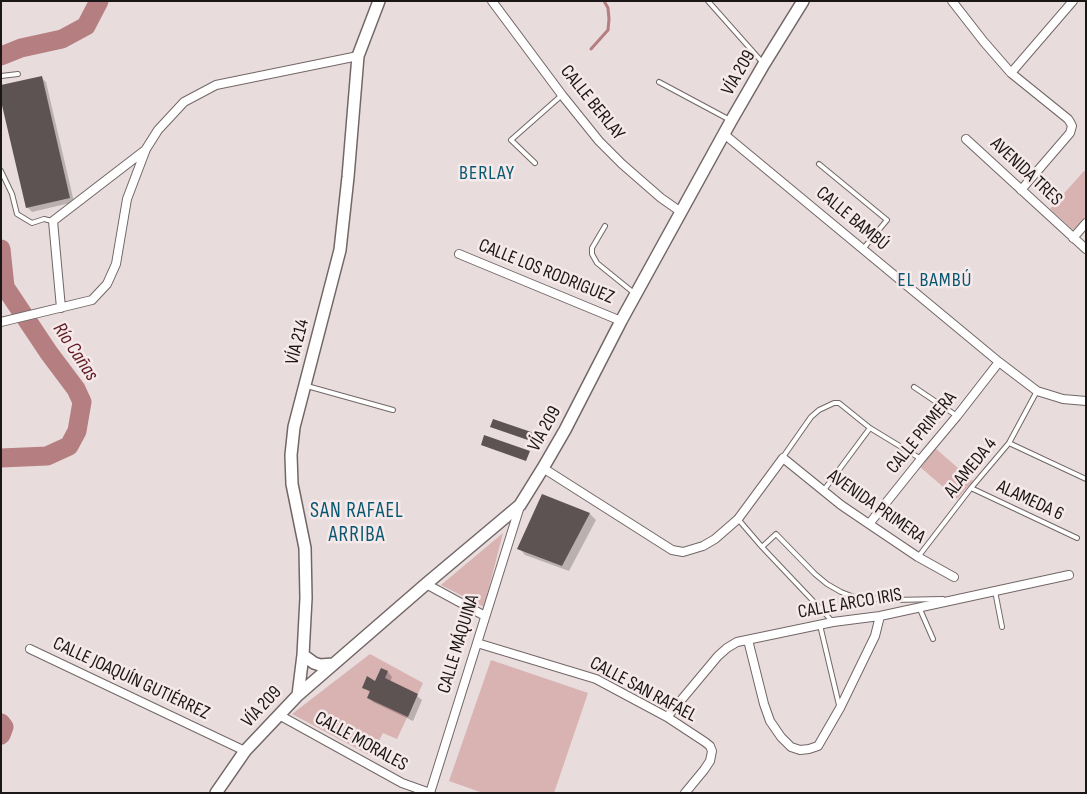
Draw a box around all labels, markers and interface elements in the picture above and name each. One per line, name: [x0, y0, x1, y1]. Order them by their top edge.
street label: VÍA 209: [717, 46, 761, 100]
street label: CALLE BERLAY: [555, 61, 629, 145]
street label: AVENIDA TRES: [985, 133, 1067, 211]
district label: BERLAY: [458, 162, 516, 186]
street label: CALLE BAMBÚ: [811, 182, 893, 256]
street label: CALLE LOS RODRIGUEZ: [475, 234, 617, 310]
district label: EL BAMBÚ: [897, 269, 973, 293]
street label: VÍA 214: [281, 317, 315, 367]
water label: Río Cañas: [47, 318, 103, 386]
street label: CALLE PRIMERA: [882, 387, 962, 479]
street label: VÍA 209: [523, 402, 567, 456]
street label: ALAMEDA 4: [940, 433, 1002, 503]
street label: AVENIDA PRIMERA: [823, 465, 929, 549]
street label: ALAMEDA 6: [993, 476, 1067, 526]
district label: SAN RAFAEL ARRIBA: [309, 499, 405, 549]
street label: CALLE ARCO IRIS: [796, 584, 904, 624]
street label: CALLE MÁQUINA: [433, 592, 485, 696]
street label: CALLE JOAQUÍN GUTIÉRREZ: [49, 633, 213, 725]
street label: CALLE SAN RAFAEL: [586, 652, 700, 728]
street label: VÍA 209: [237, 682, 287, 732]
street label: CALLE MORALES: [311, 707, 411, 777]

